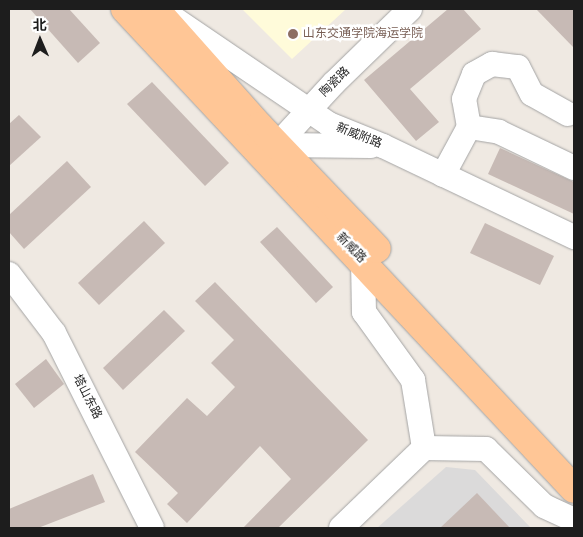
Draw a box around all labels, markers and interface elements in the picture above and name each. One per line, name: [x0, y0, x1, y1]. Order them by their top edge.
north arrow: [15, 15, 65, 65]
text: 北: [33, 16, 47, 34]
place label: 山东交通学院海运学院: [303, 27, 423, 41]
marker: 山东交通学院海运学院: [287, 28, 299, 40]
street label: 陶瓷路: [317, 64, 353, 100]
street label: 新威附路: [334, 120, 384, 152]
street label: 新威路: [333, 230, 369, 266]
street label: 塔山东路: [70, 372, 104, 422]

